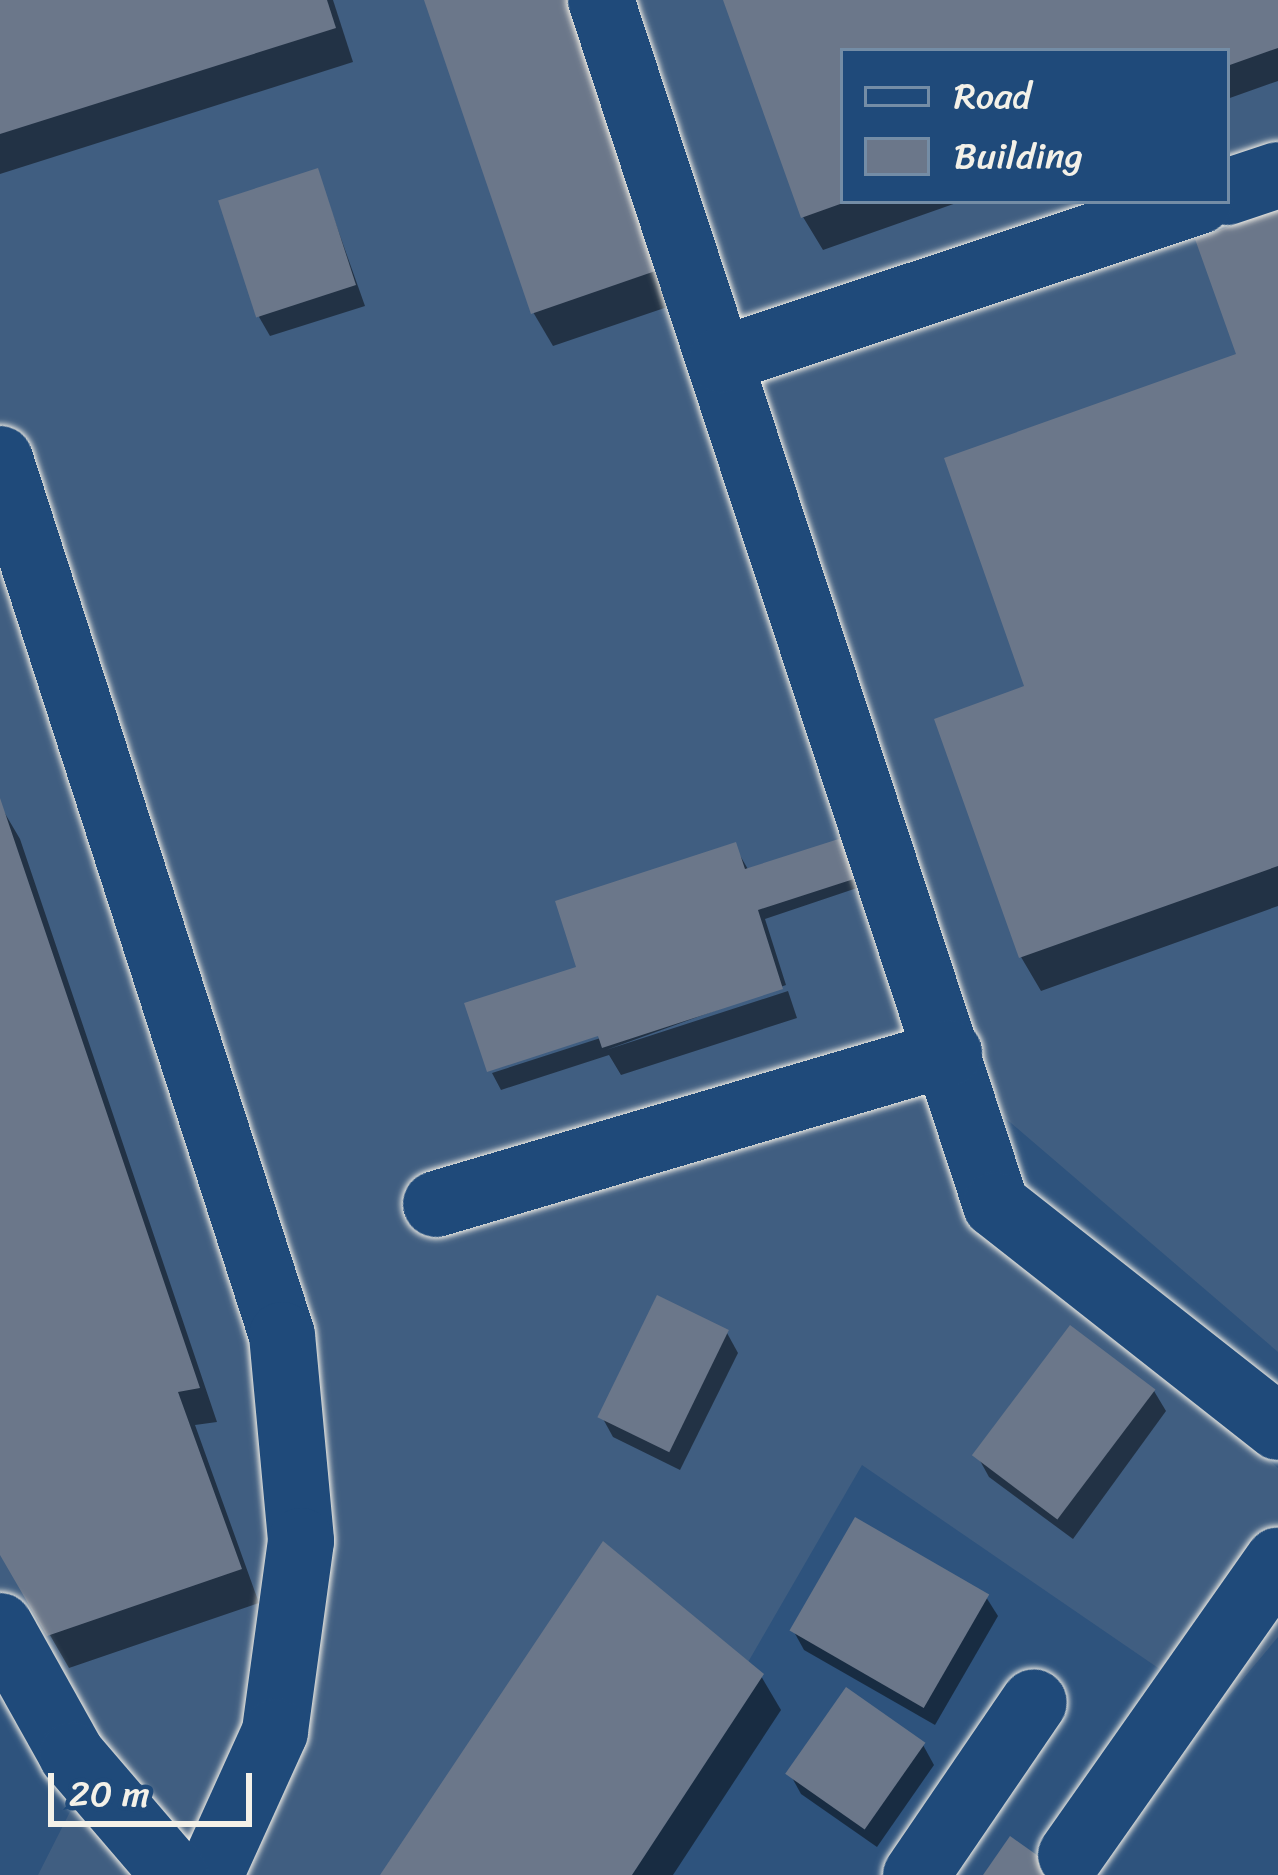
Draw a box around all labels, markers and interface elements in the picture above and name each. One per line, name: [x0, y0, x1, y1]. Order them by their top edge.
legend: [840, 48, 1230, 204]
text: Road: [954, 64, 1031, 128]
text: Building: [954, 124, 1083, 188]
scale bar: [54, 1749, 258, 1823]
text: 20 m: [69, 1762, 150, 1826]

